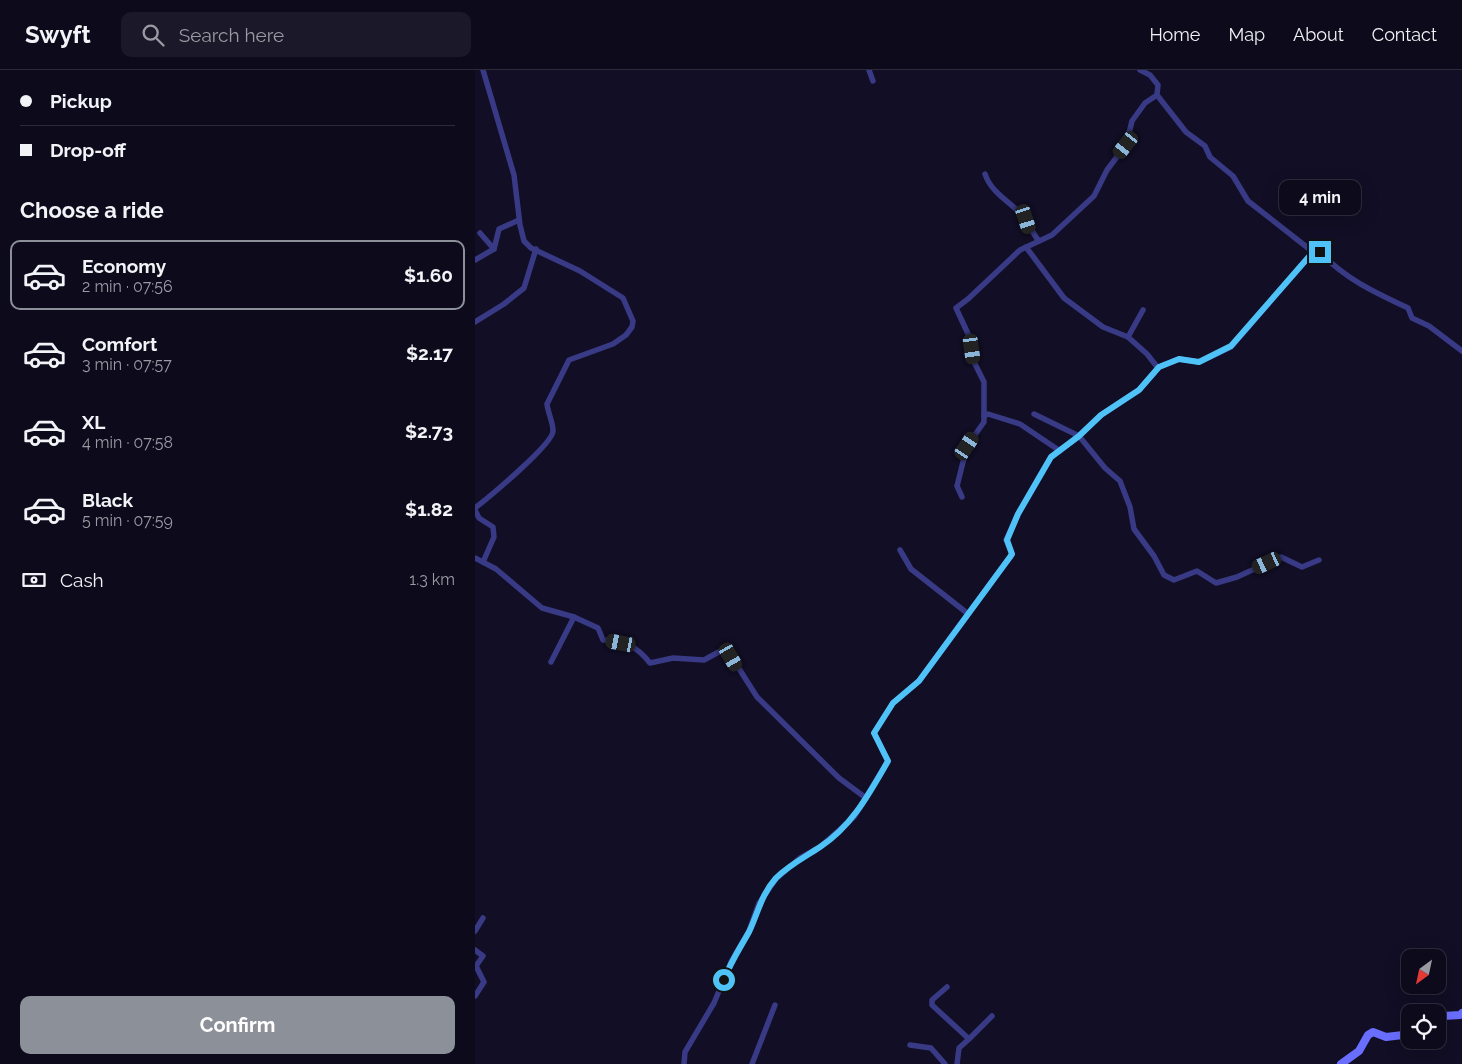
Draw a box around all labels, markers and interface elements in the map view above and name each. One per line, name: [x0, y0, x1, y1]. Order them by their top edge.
search box: [121, 12, 471, 57]
text: Swyft: [25, 20, 91, 49]
icon: search: [139, 21, 167, 49]
text: Search here: [179, 24, 284, 46]
text: Home: [1149, 24, 1200, 45]
text: Map: [1228, 24, 1265, 45]
text: About: [1293, 24, 1344, 45]
text: Contact: [1372, 24, 1437, 45]
text: Pickup: [50, 90, 112, 112]
car: [1110, 129, 1141, 161]
text: Drop-off: [50, 139, 126, 161]
callout: 4 min: [1279, 180, 1361, 214]
text: 4 min: [1299, 188, 1341, 207]
text: Choose a ride: [20, 197, 164, 223]
car: [1014, 202, 1037, 236]
route end: [1309, 241, 1331, 263]
icon: car: [22, 253, 67, 298]
text: Economy: [82, 255, 166, 277]
text: $1.60: [404, 264, 453, 286]
text: 2 min · 07:56: [82, 277, 173, 296]
icon: car: [22, 331, 67, 376]
text: Comfort: [82, 333, 157, 355]
car: [962, 333, 981, 365]
text: $2.17: [406, 342, 453, 364]
text: 3 min · 07:57: [82, 355, 172, 374]
icon: car: [22, 409, 67, 454]
text: XL: [82, 411, 105, 433]
text: $2.73: [405, 420, 453, 442]
car: [952, 429, 981, 463]
text: 4 min · 07:58: [82, 433, 173, 452]
icon: car: [22, 487, 67, 532]
text: Black: [82, 489, 133, 511]
text: $1.82: [405, 498, 453, 520]
text: 5 min · 07:59: [82, 511, 173, 530]
car: [1250, 550, 1283, 576]
icon: cash: [20, 566, 48, 594]
text: Cash: [60, 569, 104, 591]
text: 1.3 km: [409, 570, 455, 589]
car: [604, 633, 637, 653]
car: [717, 640, 744, 674]
north arrow: [1401, 949, 1446, 994]
map controls: [1401, 949, 1446, 1049]
route start: [713, 969, 735, 991]
button: Confirm: [20, 996, 455, 1054]
button: locate: [1401, 1004, 1446, 1049]

